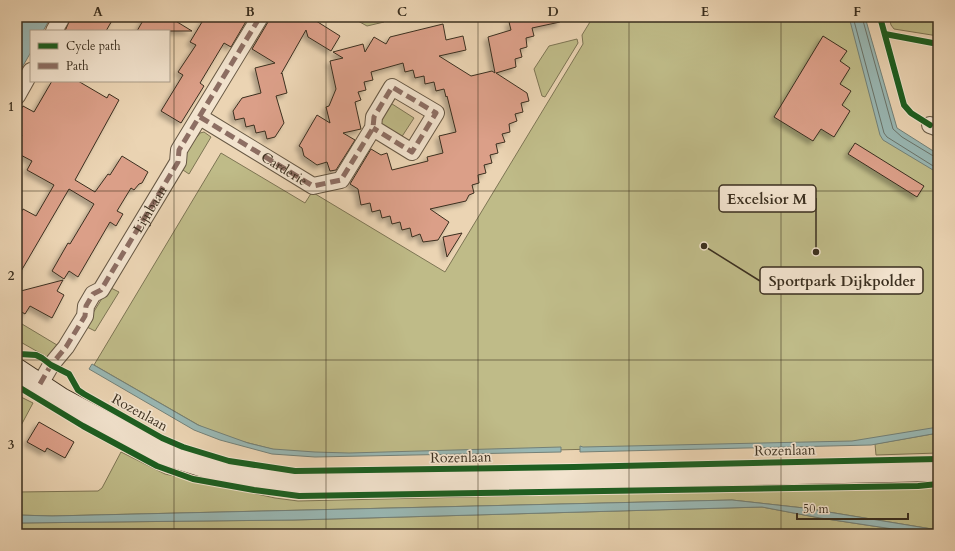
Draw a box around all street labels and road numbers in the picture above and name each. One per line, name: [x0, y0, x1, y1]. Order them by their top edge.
street label: Carderie: [257, 148, 311, 190]
street label: Lijnbaan: [129, 182, 172, 237]
street label: Rozenlaan: [108, 389, 171, 436]
street label: Rozenlaan: [754, 440, 816, 461]
street label: Rozenlaan: [430, 447, 492, 468]

